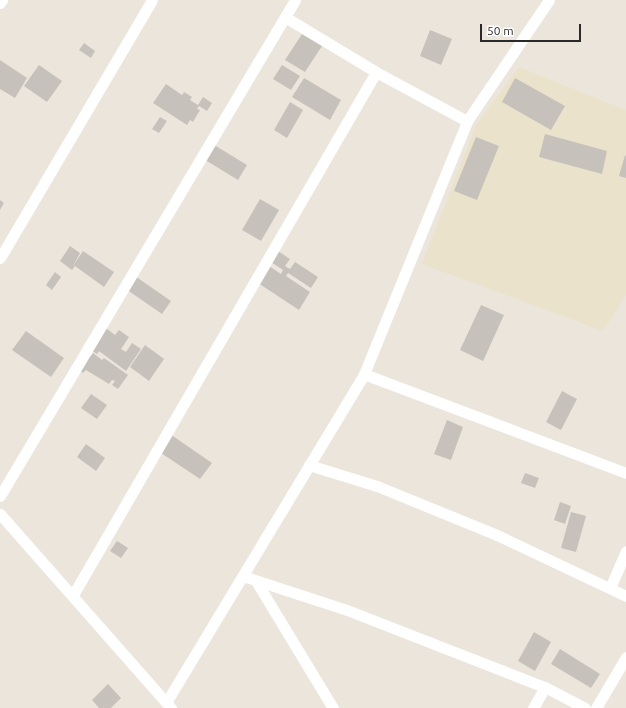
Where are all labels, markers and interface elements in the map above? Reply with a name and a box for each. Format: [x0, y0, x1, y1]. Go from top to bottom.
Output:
scale bar [482, 16, 583, 42]
text: 50 m [487, 24, 514, 37]

